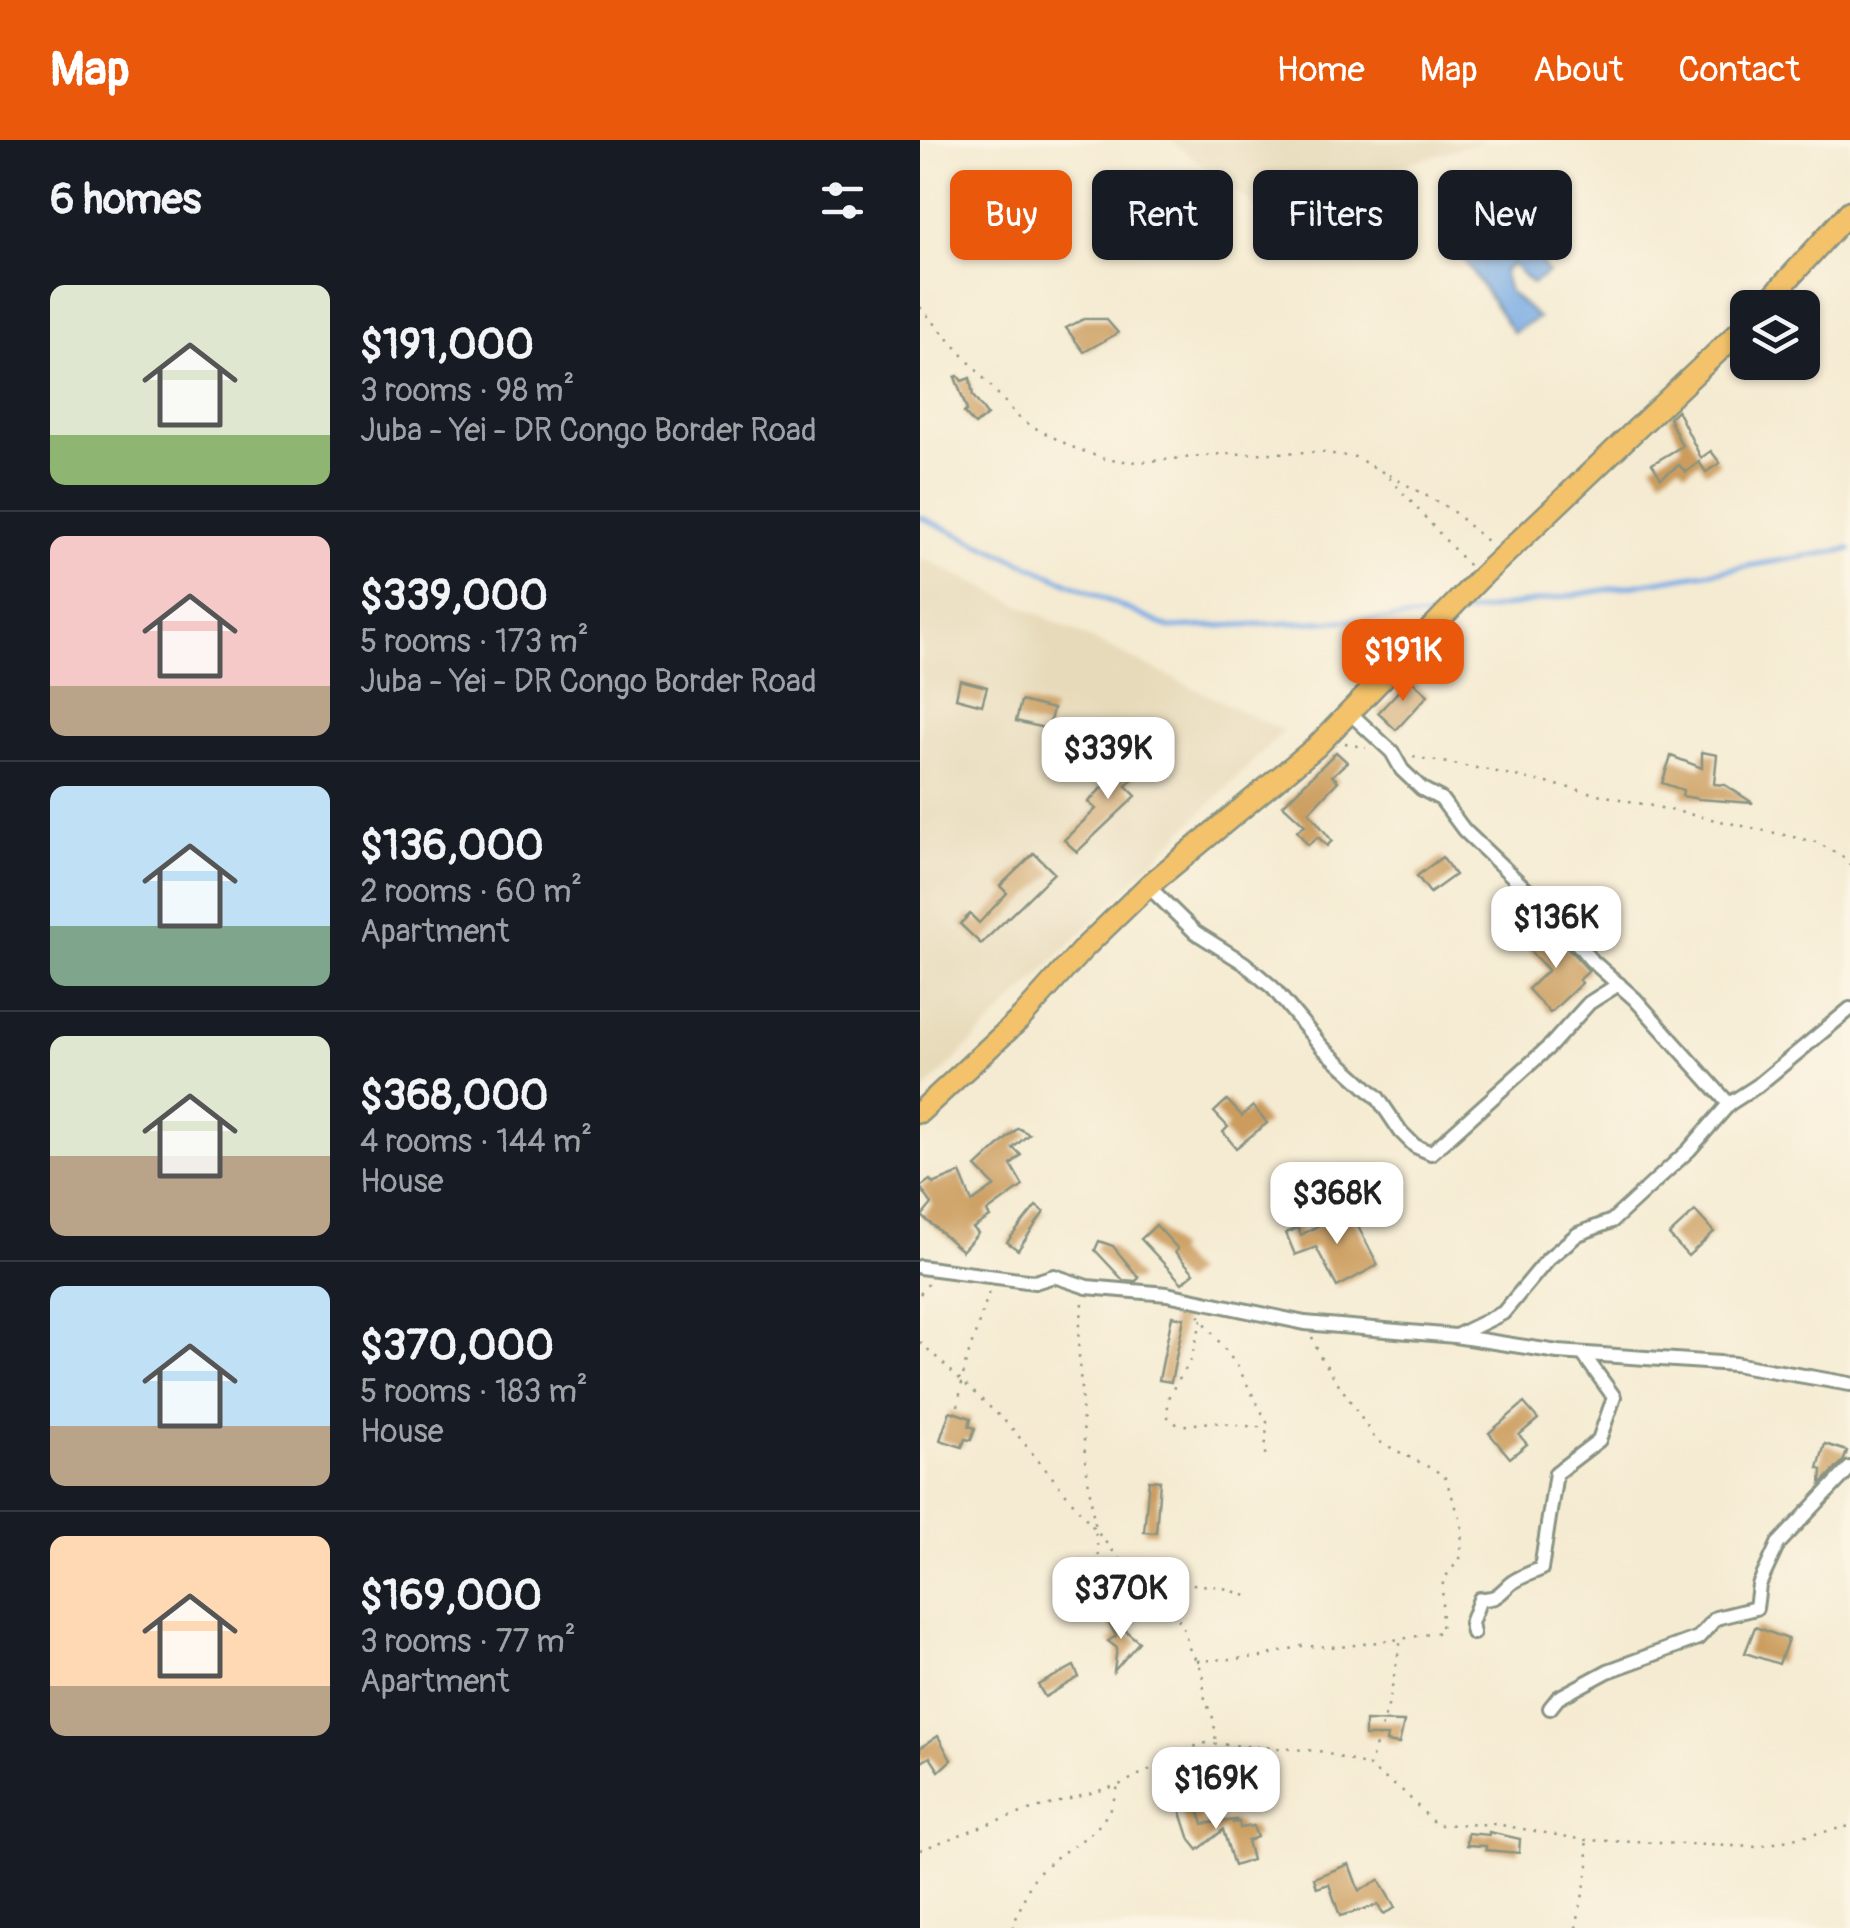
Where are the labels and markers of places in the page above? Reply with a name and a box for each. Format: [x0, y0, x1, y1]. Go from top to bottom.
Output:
pin: $191K [1333, 619, 1473, 704]
pin: $339K [1038, 717, 1178, 802]
pin: $136K [1486, 886, 1626, 971]
pin: $368K [1267, 1162, 1407, 1247]
pin: $370K [1051, 1557, 1191, 1642]
pin: $169K [1146, 1747, 1286, 1832]

